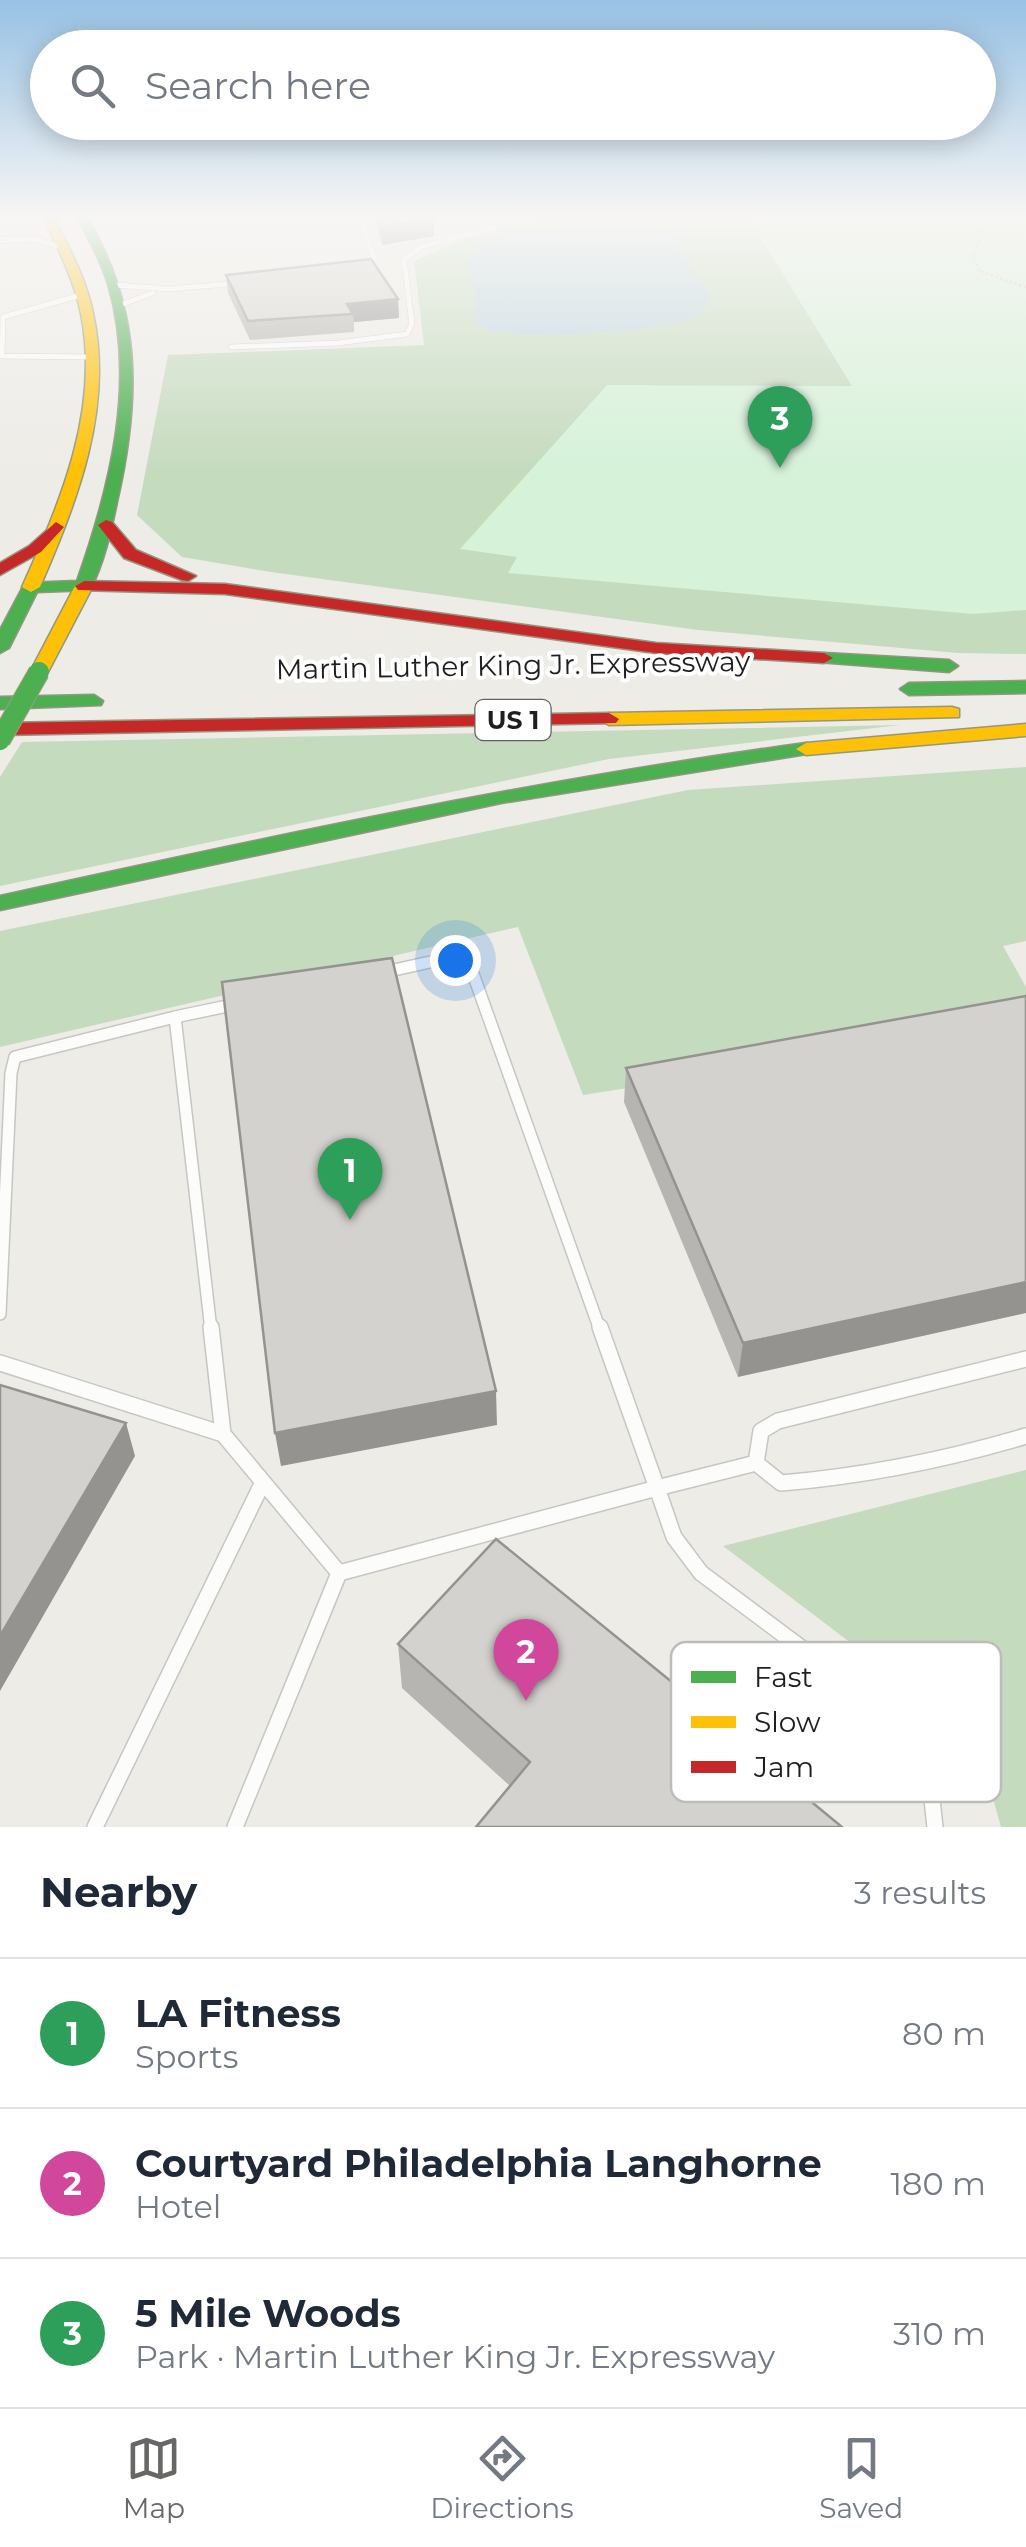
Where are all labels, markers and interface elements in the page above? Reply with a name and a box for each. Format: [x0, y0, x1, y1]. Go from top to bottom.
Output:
search box [30, 30, 996, 140]
icon: search [65, 58, 120, 113]
text: Search here [145, 62, 371, 109]
pin: 3 [748, 386, 812, 468]
street label: Martin Luther King Jr. Expressway [276, 644, 751, 686]
road number: US 1 [476, 700, 550, 740]
your location [430, 935, 481, 986]
pin: 1 [318, 1138, 382, 1220]
pin: 2 [494, 1618, 558, 1701]
legend [671, 1642, 1001, 1802]
text: Fast [754, 1660, 813, 1694]
text: Slow [754, 1705, 821, 1739]
text: Jam [753, 1750, 814, 1784]
text: Nearby [40, 1866, 197, 1918]
text: 3 results [854, 1873, 986, 1912]
text: LA Fitness [135, 1990, 341, 2037]
text: 1 [66, 2014, 79, 2053]
text: 80 m [902, 2014, 986, 2053]
text: Sports [135, 2037, 238, 2076]
text: Courtyard Philadelphia Langhorne [135, 2140, 822, 2187]
text: 2 [63, 2164, 82, 2203]
text: 180 m [891, 2164, 986, 2203]
text: Hotel [135, 2187, 221, 2226]
text: 5 Mile Woods [135, 2290, 401, 2337]
text: 3 [63, 2314, 82, 2353]
text: 310 m [893, 2314, 986, 2353]
text: Park · Martin Luther King Jr. Expressway [135, 2337, 775, 2376]
tab: Map [123, 2431, 185, 2525]
tab: Directions [430, 2431, 574, 2525]
tab: Saved [819, 2431, 903, 2525]

